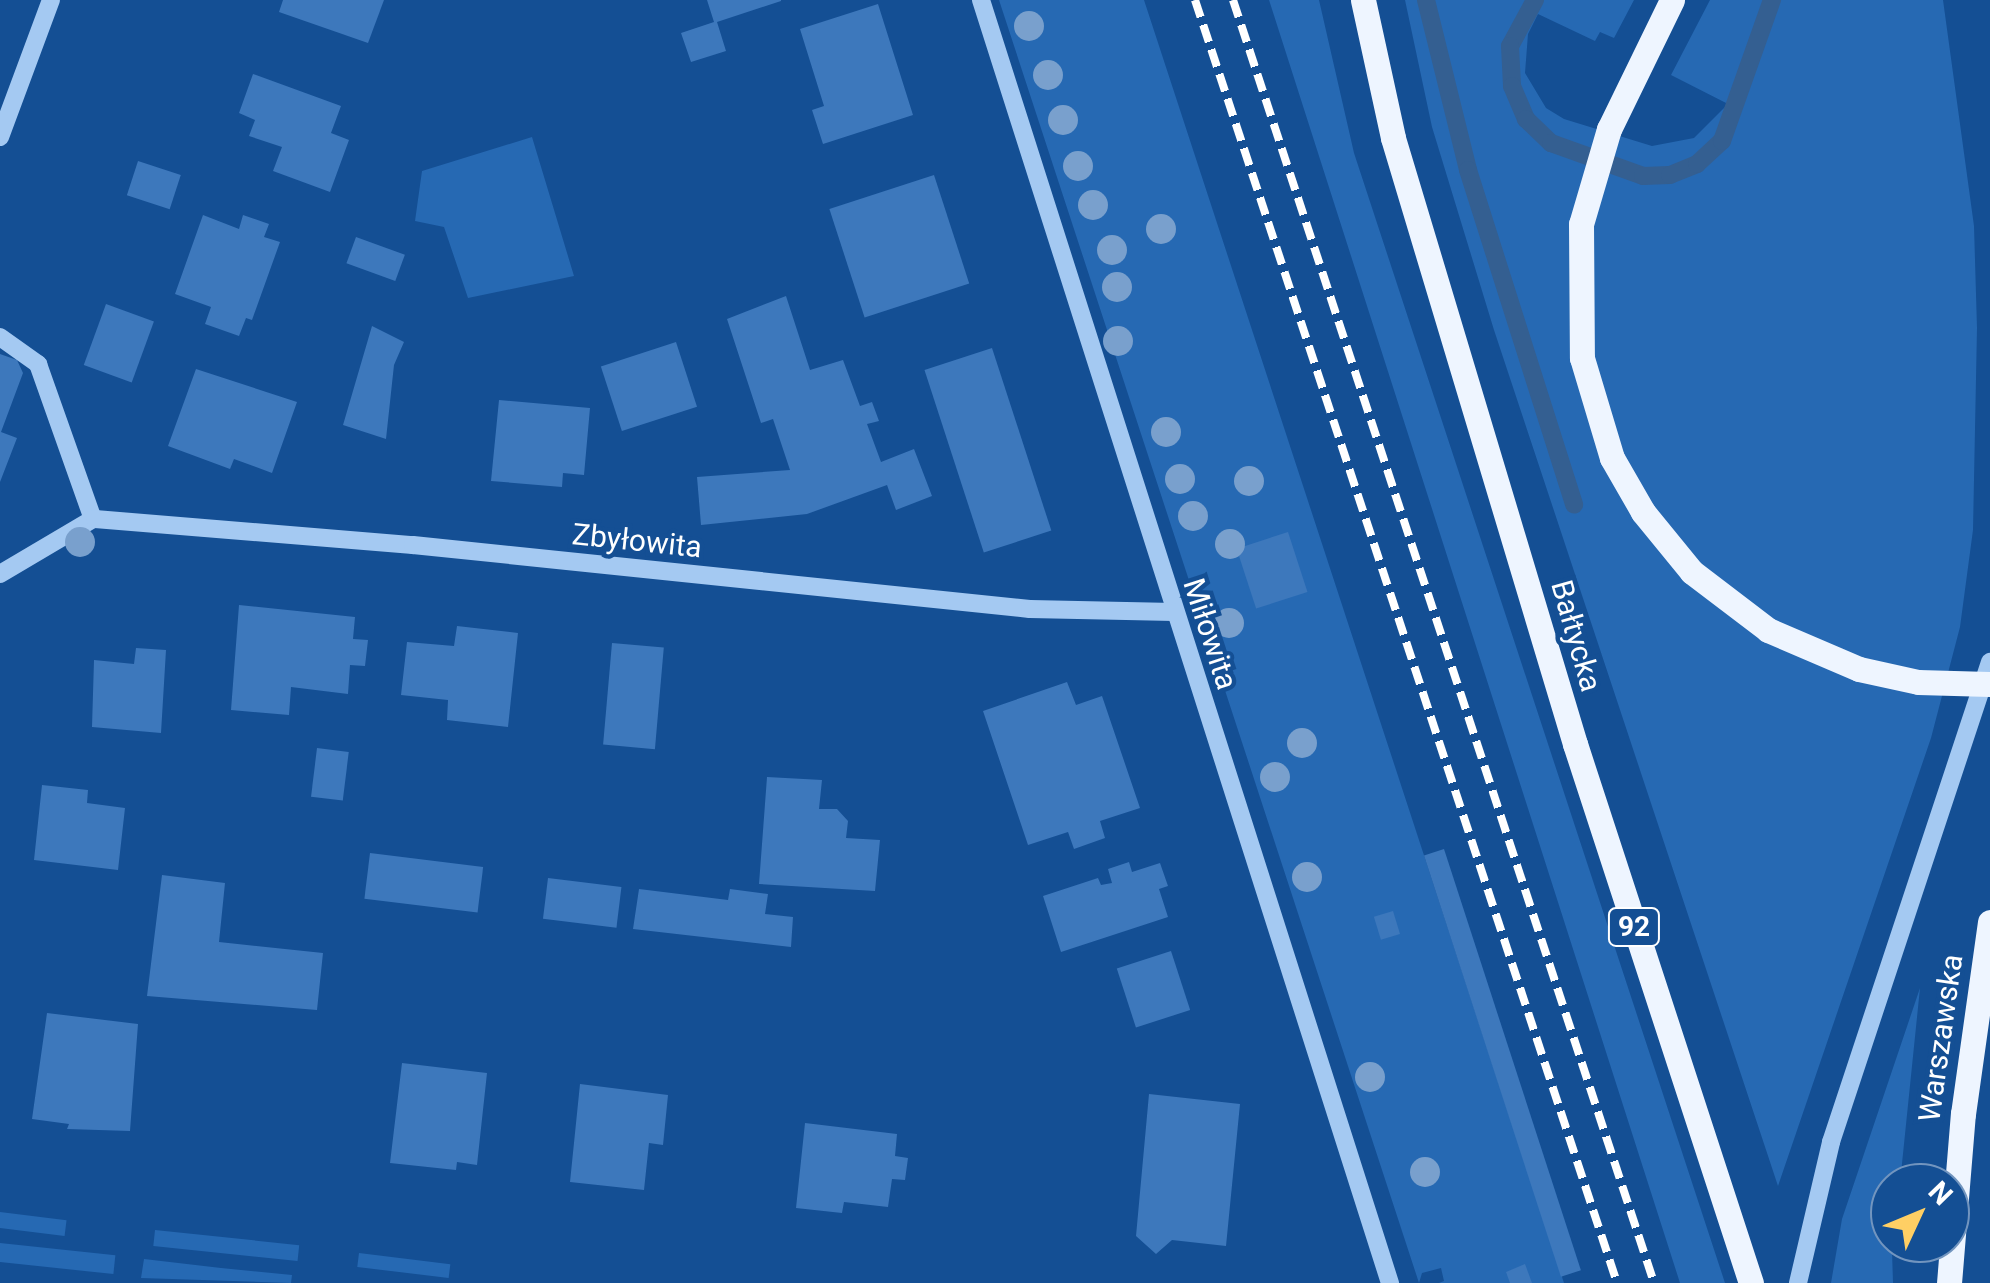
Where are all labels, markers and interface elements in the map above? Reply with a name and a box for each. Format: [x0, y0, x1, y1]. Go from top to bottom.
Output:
street label: Zbyłowita [570, 516, 704, 566]
street label: Miłowita [1175, 574, 1245, 694]
street label: Bałtycka [1543, 576, 1609, 696]
road number: 92 [1606, 904, 1662, 950]
street label: Warszawska [1911, 952, 1971, 1124]
north arrow [1870, 1163, 1970, 1263]
text: N [1922, 1175, 1959, 1212]

